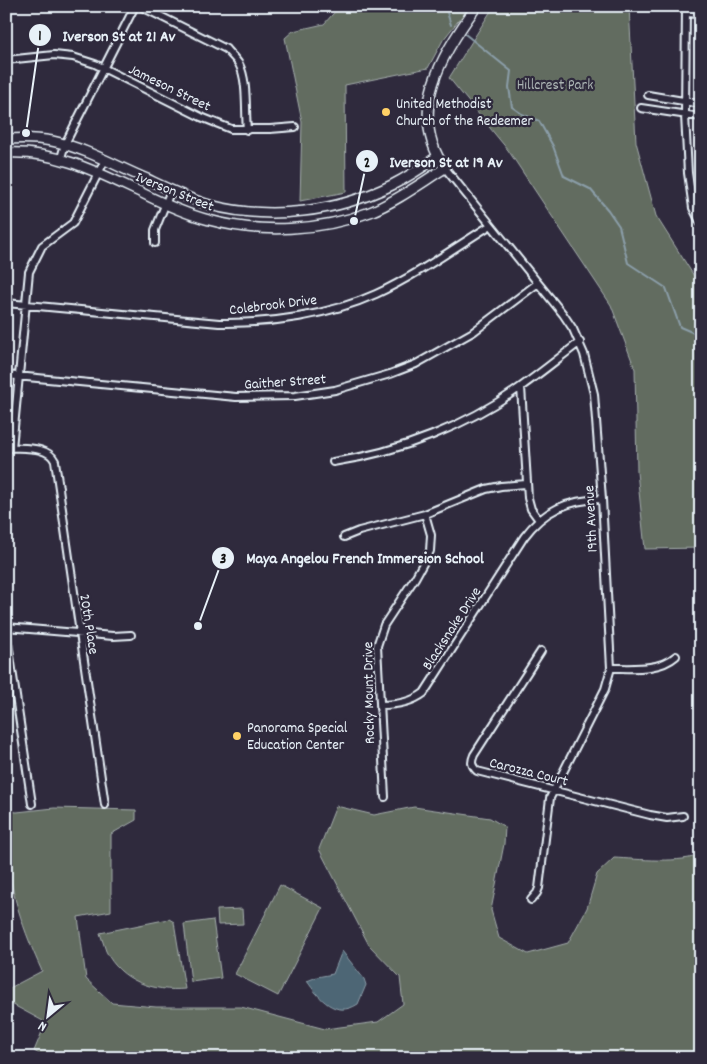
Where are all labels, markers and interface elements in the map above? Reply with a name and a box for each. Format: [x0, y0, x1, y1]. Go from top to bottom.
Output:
callout: Iverson St at 21 Av [27, 20, 185, 51]
text: 1 [38, 26, 42, 48]
text: Iverson St at 21 Av [63, 26, 176, 49]
street label: Jameson Street [124, 59, 214, 118]
park label: Hillcrest Park [517, 75, 593, 97]
place label: United Methodist Church of the Redeemer [396, 94, 534, 133]
marker: United Methodist Church of the Redeemer [380, 106, 392, 118]
callout: Iverson St at 19 Av [354, 146, 512, 177]
text: Iverson St at 19 Av [389, 152, 503, 175]
text: 2 [364, 153, 370, 175]
street label: Iverson Street [132, 167, 217, 219]
street label: Colebrook Drive [228, 290, 319, 322]
street label: Gaither Street [244, 369, 327, 397]
street label: 19th Avenue [579, 484, 605, 553]
callout: Maya Angelou French Immersion School [211, 542, 494, 573]
text: Maya Angelou French Immersion School [246, 548, 484, 571]
text: 3 [220, 549, 227, 571]
street label: Blacksnake Drive [418, 583, 488, 675]
street label: 20th Place [72, 593, 104, 656]
street label: Rocky Mount Drive [358, 641, 382, 744]
place label: Panorama Special Education Center [247, 718, 348, 757]
marker: Panorama Special Education Center [231, 730, 243, 742]
street label: Carozza Court [487, 753, 571, 793]
north arrow [22, 992, 72, 1042]
text: N [35, 1015, 51, 1036]

